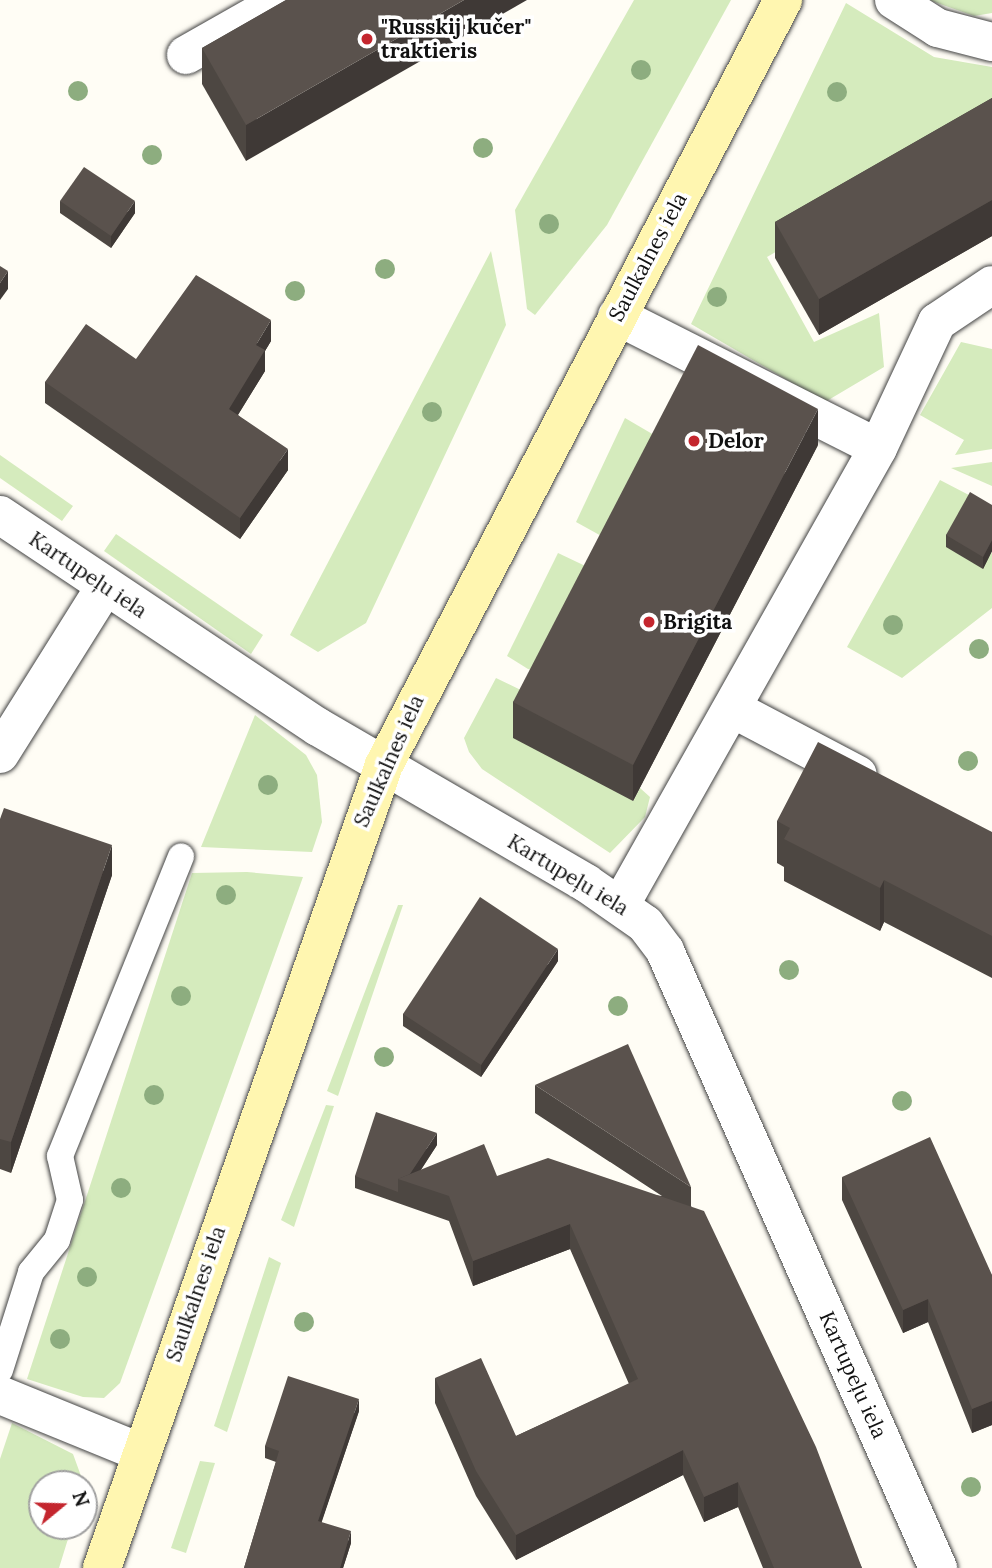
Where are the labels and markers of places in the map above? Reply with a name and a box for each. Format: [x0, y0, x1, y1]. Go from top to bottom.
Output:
place label: "Russkij kučer" traktieris [381, 14, 531, 64]
marker: "Russkij kučer" traktieris [359, 31, 375, 47]
place label: Delor [708, 428, 764, 454]
marker: Delor [686, 433, 702, 449]
place label: Brigita [663, 609, 732, 635]
marker: Brigita [641, 614, 657, 630]

